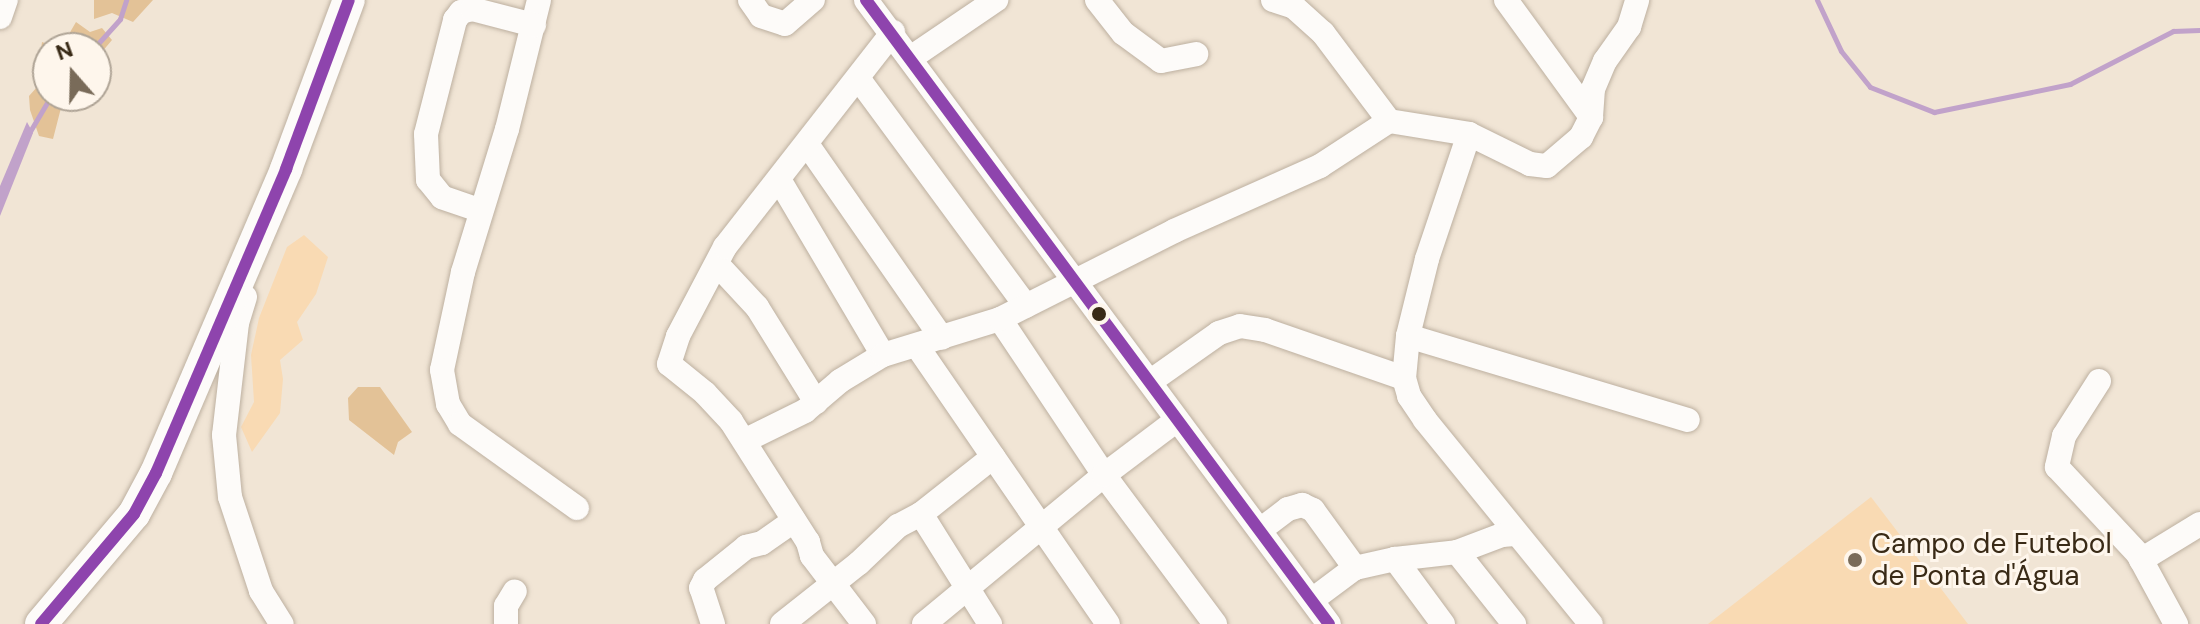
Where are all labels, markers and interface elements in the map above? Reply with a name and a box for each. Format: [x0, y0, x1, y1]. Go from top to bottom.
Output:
north arrow [32, 32, 112, 112]
text: N [52, 34, 77, 67]
unlabelled marker [1091, 306, 1107, 322]
place label: Campo de Futebol de Ponta d'Água [1871, 527, 2112, 593]
marker: Campo de Futebol de Ponta d'Água [1846, 551, 1864, 569]

